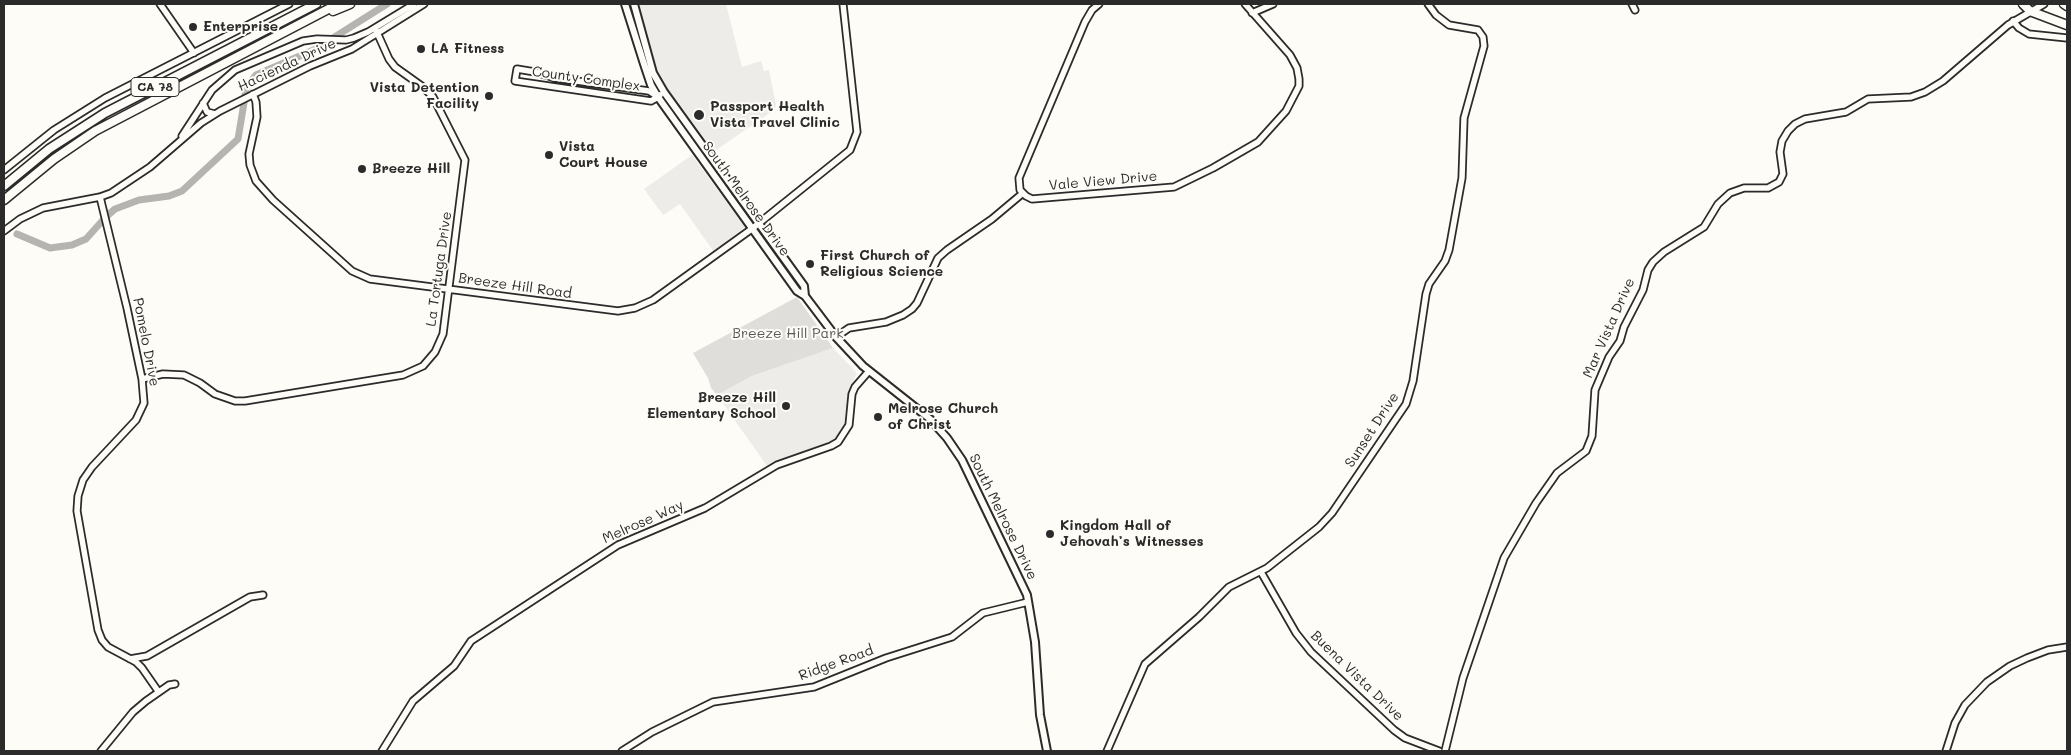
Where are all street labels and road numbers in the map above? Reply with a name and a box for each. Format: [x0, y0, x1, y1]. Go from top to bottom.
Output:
street label: Hacienda Drive [235, 35, 339, 95]
street label: County Complex [531, 63, 641, 95]
road number: CA 78 [131, 77, 179, 96]
street label: South Melrose Drive [699, 138, 793, 260]
street label: Vale View Drive [1048, 168, 1158, 194]
street label: La Tortuga Drive [423, 210, 455, 328]
street label: Breeze Hill Road [457, 270, 573, 302]
street label: Mar Vista Drive [1579, 275, 1639, 381]
street label: Pomelo Drive [129, 296, 163, 388]
street label: Sunset Drive [1341, 389, 1403, 471]
street label: South Melrose Drive [965, 451, 1041, 583]
street label: Melrose Way [600, 497, 686, 547]
street label: Buena Vista Drive [1307, 627, 1407, 725]
street label: Ridge Road [796, 642, 876, 684]

